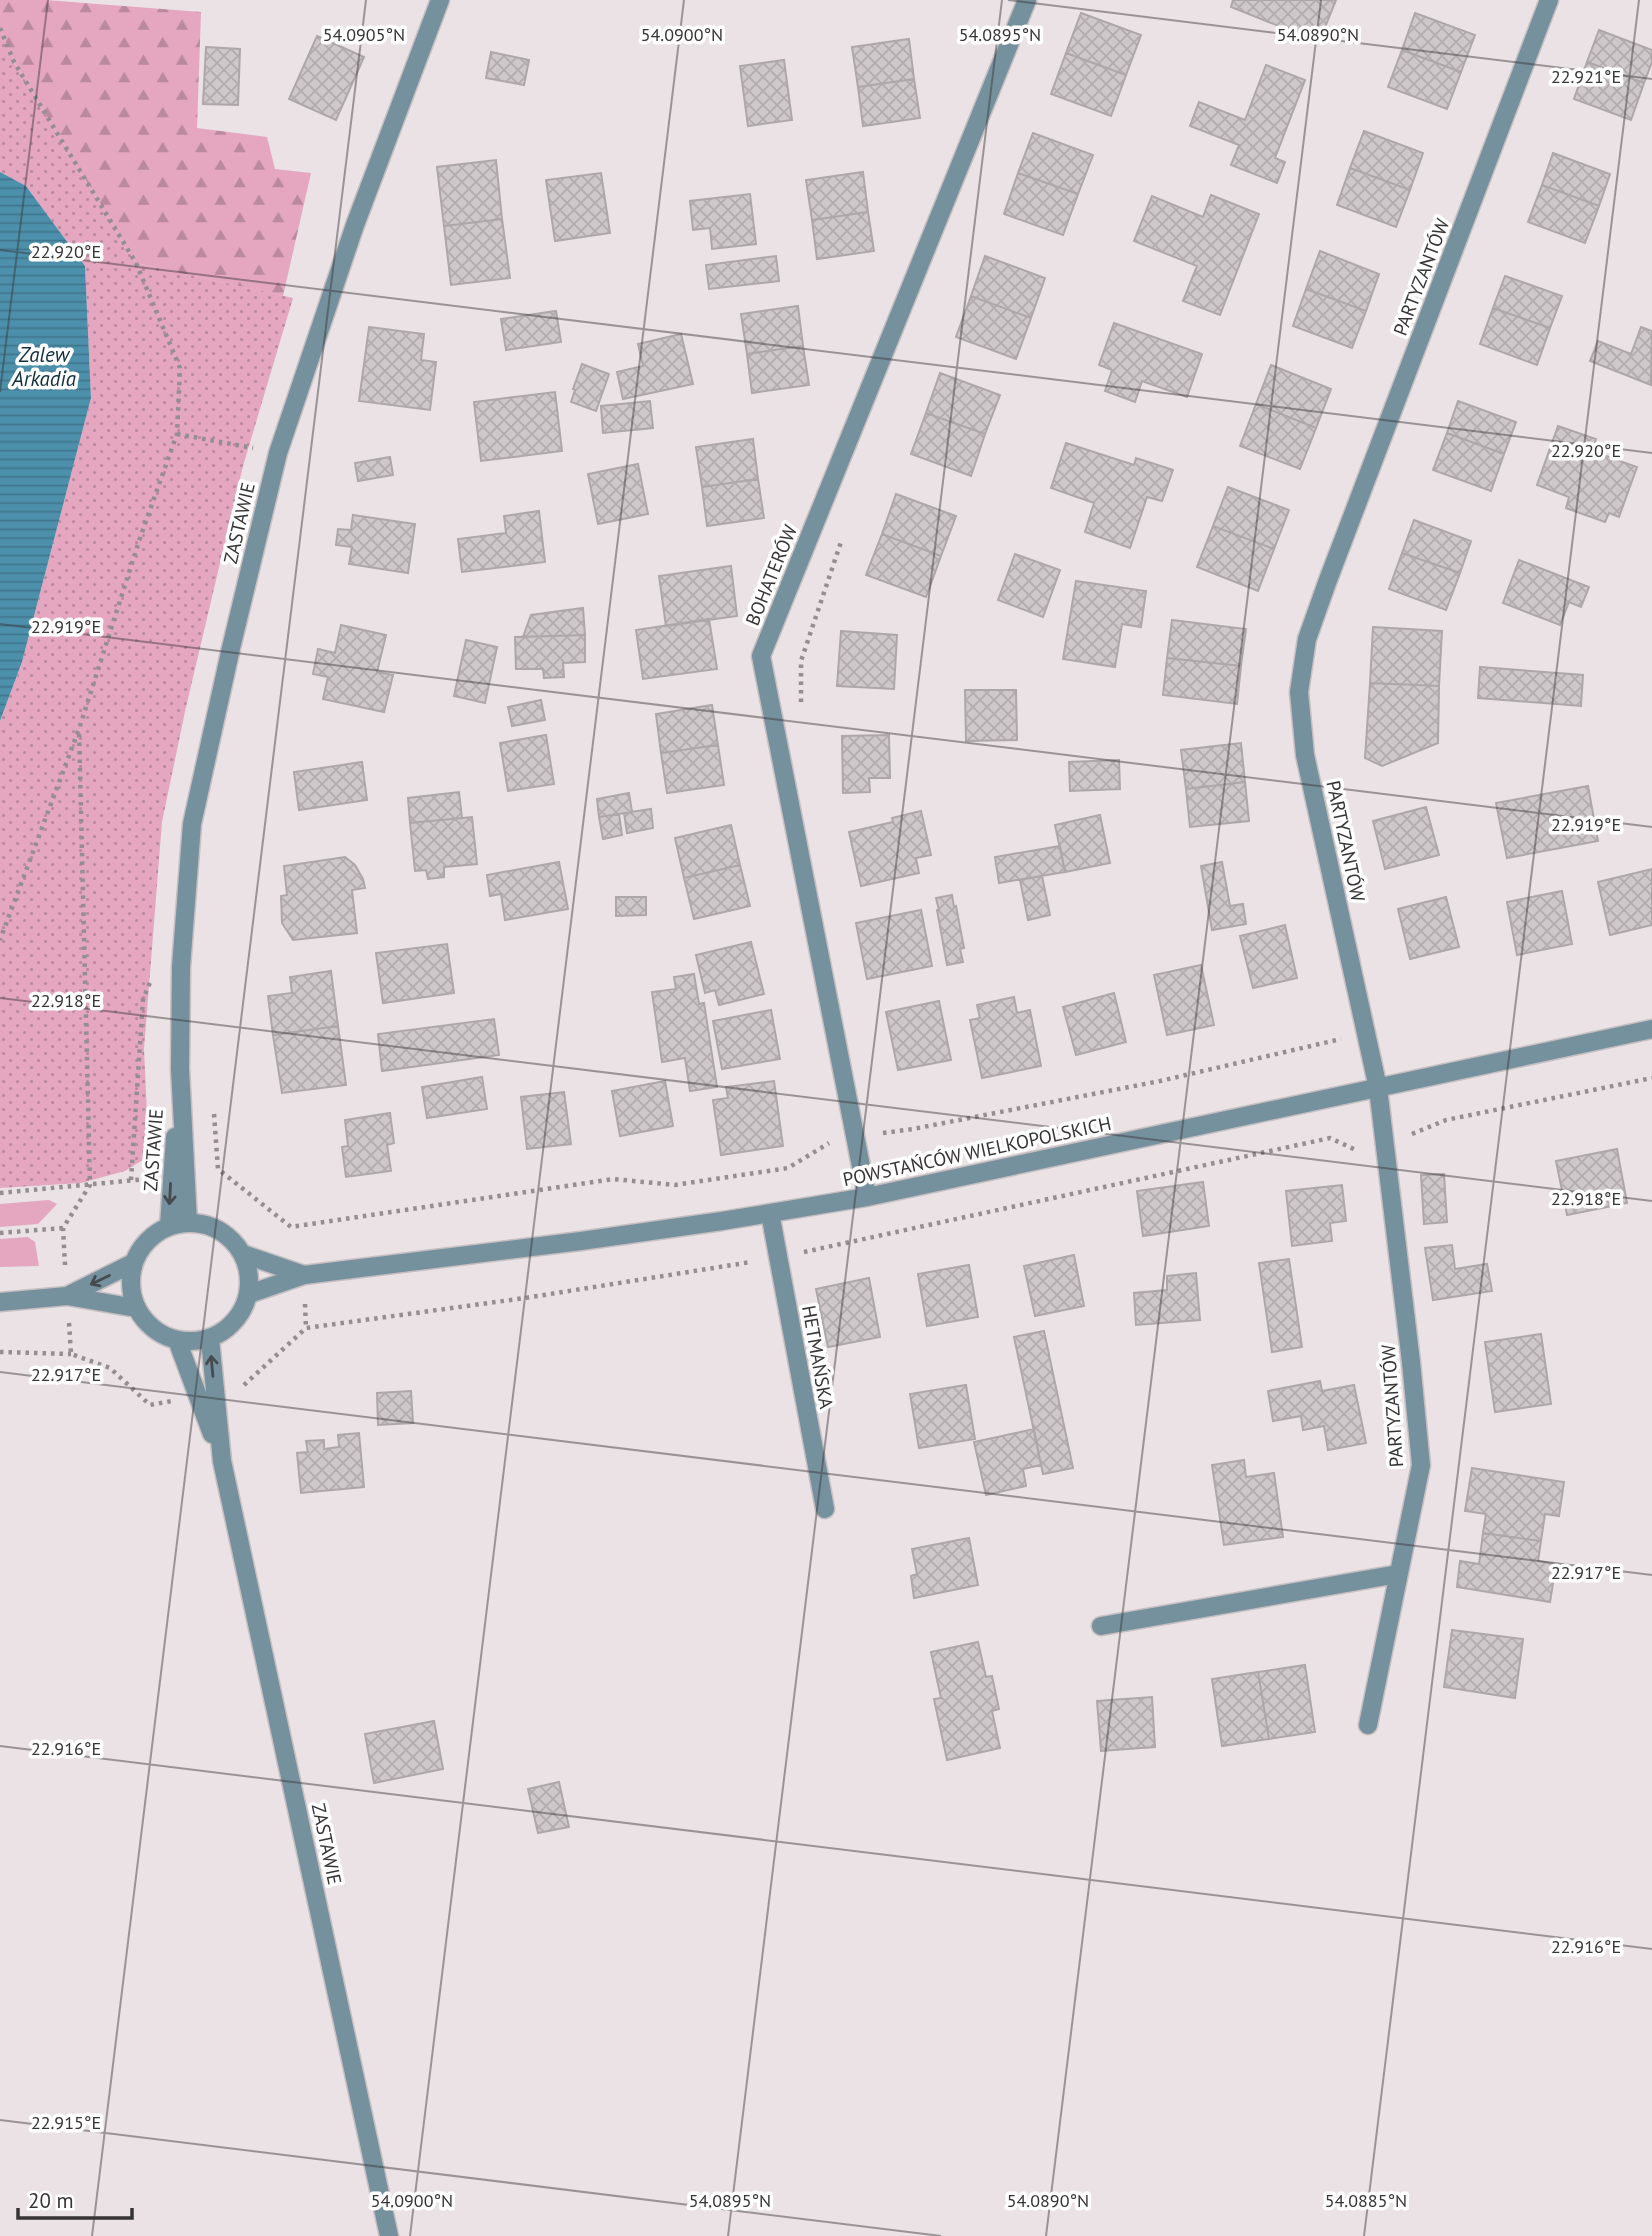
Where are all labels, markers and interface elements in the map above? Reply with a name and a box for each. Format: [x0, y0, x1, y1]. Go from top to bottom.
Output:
text: 54.0905°N [323, 23, 405, 46]
text: 54.0900°N [641, 23, 723, 46]
text: 54.0895°N [959, 23, 1041, 46]
text: 54.0890°N [1277, 23, 1359, 46]
text: 22.921°E [1551, 65, 1621, 88]
street label: PARTYZANTÓW [1388, 215, 1454, 339]
text: 22.920°E [31, 240, 101, 263]
water label: Zalew Arkadia [11, 341, 77, 392]
text: 22.920°E [1551, 439, 1621, 462]
street label: ZASTAWIE [218, 480, 260, 566]
street label: BOHATERÓW [740, 521, 802, 629]
text: 22.919°E [31, 615, 101, 638]
street label: PARTYZANTÓW [1321, 778, 1371, 904]
text: 22.919°E [1551, 813, 1621, 836]
text: 22.918°E [31, 989, 101, 1012]
street label: ZASTAWIE [138, 1108, 168, 1192]
street label: POWSTAŃCÓW WIELKOPOLSKICH [841, 1111, 1113, 1191]
one-way arrow [164, 1183, 177, 1206]
text: 22.918°E [1551, 1187, 1621, 1210]
one-way arrow [90, 1273, 111, 1287]
street label: HETMAŃSKA [797, 1303, 839, 1411]
street label: PARTYZANTÓW [1376, 1344, 1408, 1468]
one-way arrow [205, 1356, 218, 1378]
text: 22.917°E [31, 1363, 101, 1386]
text: 22.917°E [1551, 1561, 1621, 1584]
text: 22.916°E [31, 1737, 101, 1760]
street label: ZASTAWIE [307, 1801, 347, 1887]
text: 22.916°E [1551, 1935, 1621, 1958]
text: 22.915°E [31, 2111, 101, 2134]
scale bar [18, 2176, 131, 2220]
text: 20 m [28, 2187, 74, 2214]
text: 54.0900°N [371, 2189, 453, 2212]
text: 54.0895°N [689, 2189, 771, 2212]
text: 54.0890°N [1007, 2189, 1089, 2212]
text: 54.0885°N [1325, 2189, 1407, 2212]

